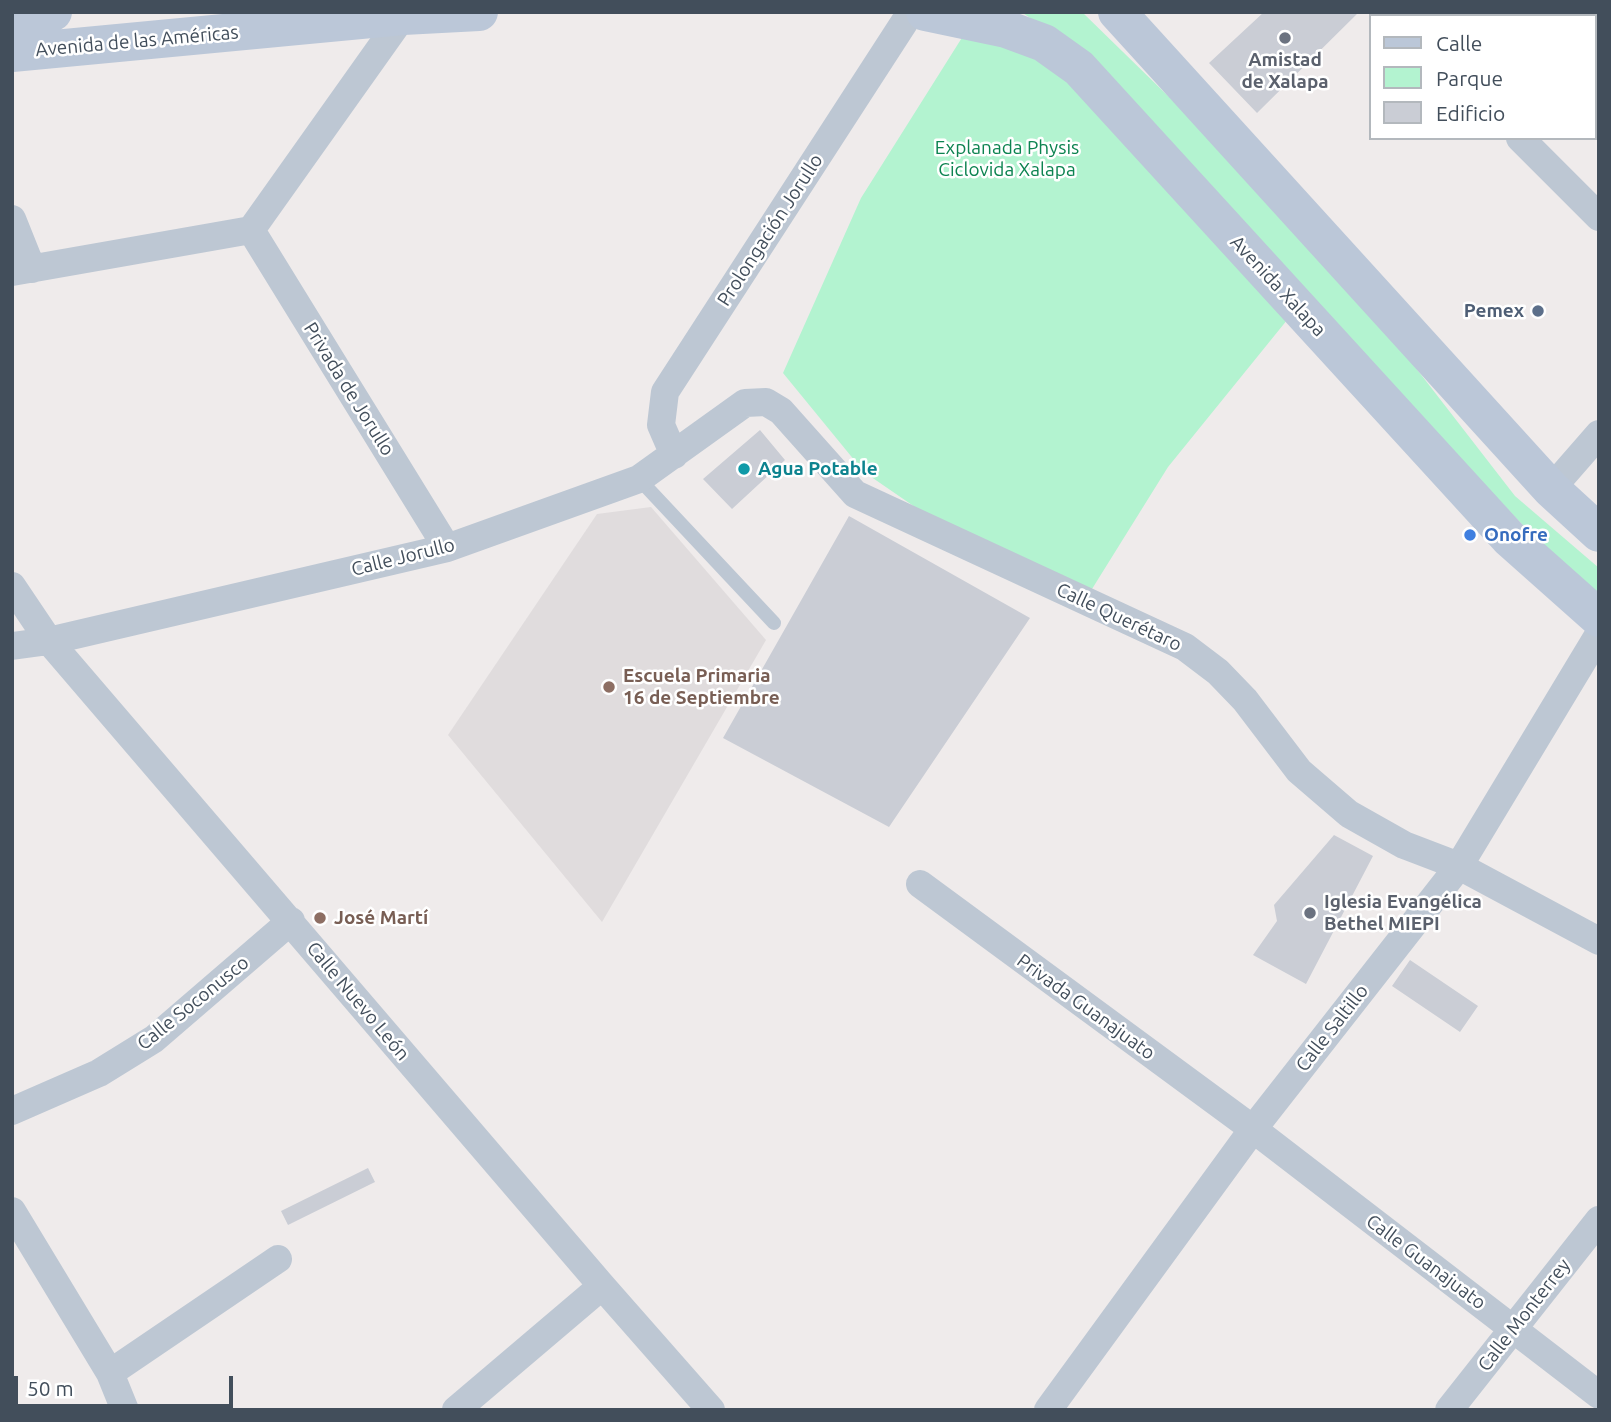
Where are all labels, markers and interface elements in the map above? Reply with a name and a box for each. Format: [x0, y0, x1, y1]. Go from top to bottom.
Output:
legend [1370, 14, 1597, 140]
street label: Avenida de las Américas [35, 21, 239, 61]
marker: Amistad de Xalapa [1277, 30, 1293, 46]
text: Calle [1436, 31, 1482, 55]
place label: Amistad de Xalapa [1241, 49, 1329, 93]
text: Parque [1436, 66, 1503, 90]
text: Edificio [1436, 101, 1505, 125]
park label: Explanada Physis Ciclovida Xalapa [935, 137, 1079, 181]
street label: Prolongación Jorullo [712, 150, 828, 310]
street label: Avenida Xalapa [1225, 231, 1331, 341]
place label: Pemex [1464, 300, 1524, 322]
marker: Pemex [1530, 303, 1546, 319]
street label: Privada de Jorullo [299, 318, 399, 460]
place label: Agua Potable [758, 458, 878, 480]
marker: Agua Potable [736, 461, 752, 477]
place label: Onofre [1484, 524, 1548, 546]
marker: Onofre [1462, 527, 1478, 543]
street label: Calle Jorullo [349, 533, 457, 581]
street label: Calle Querétaro [1053, 578, 1185, 656]
place label: Escuela Primaria 16 de Septiembre [623, 665, 780, 709]
marker: Escuela Primaria 16 de Septiembre [601, 679, 617, 695]
place label: Iglesia Evangélica Bethel MIEPI [1324, 891, 1482, 935]
marker: Iglesia Evangélica Bethel MIEPI [1302, 905, 1318, 921]
place label: José Martí [334, 907, 428, 929]
marker: José Martí [312, 910, 328, 926]
street label: Calle Nuevo León [302, 937, 414, 1065]
street label: Privada Guanajuato [1013, 949, 1159, 1065]
street label: Calle Soconusco [133, 951, 253, 1055]
street label: Calle Saltillo [1291, 980, 1373, 1076]
street label: Calle Guanajuato [1362, 1210, 1490, 1314]
street label: Calle Monterrey [1473, 1254, 1575, 1376]
scale bar [18, 1362, 236, 1406]
text: 50 m [27, 1376, 74, 1400]

